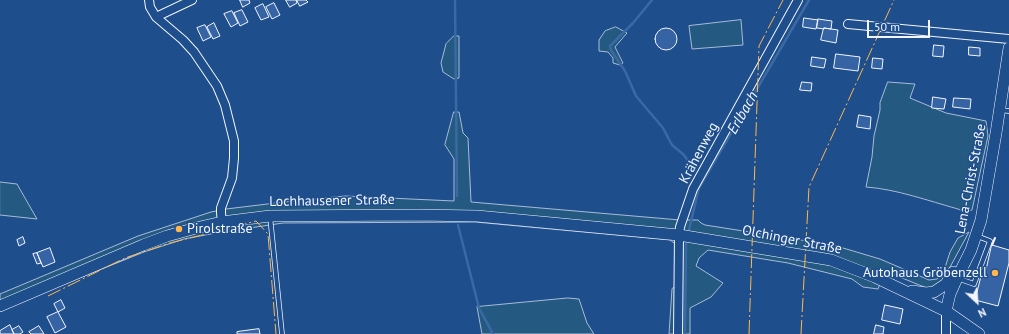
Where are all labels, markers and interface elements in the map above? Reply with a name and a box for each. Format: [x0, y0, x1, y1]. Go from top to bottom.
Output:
scale bar [869, 12, 932, 38]
text: 50 m [874, 19, 900, 34]
water label: Erlbach [724, 89, 762, 137]
street label: Krähenweg [676, 120, 722, 186]
street label: Lena-Christ-Straße [952, 123, 990, 235]
street label: Lochhausener Straße [269, 192, 395, 210]
place label: Pirolstraße [187, 221, 253, 237]
street label: Olchinger Straße [741, 222, 843, 258]
marker: Pirolstraße [174, 224, 184, 234]
place label: Autohaus Gröbenzell [863, 265, 987, 281]
marker: Autohaus Gröbenzell [990, 268, 1000, 278]
north arrow [957, 282, 997, 322]
text: N [976, 305, 989, 321]

